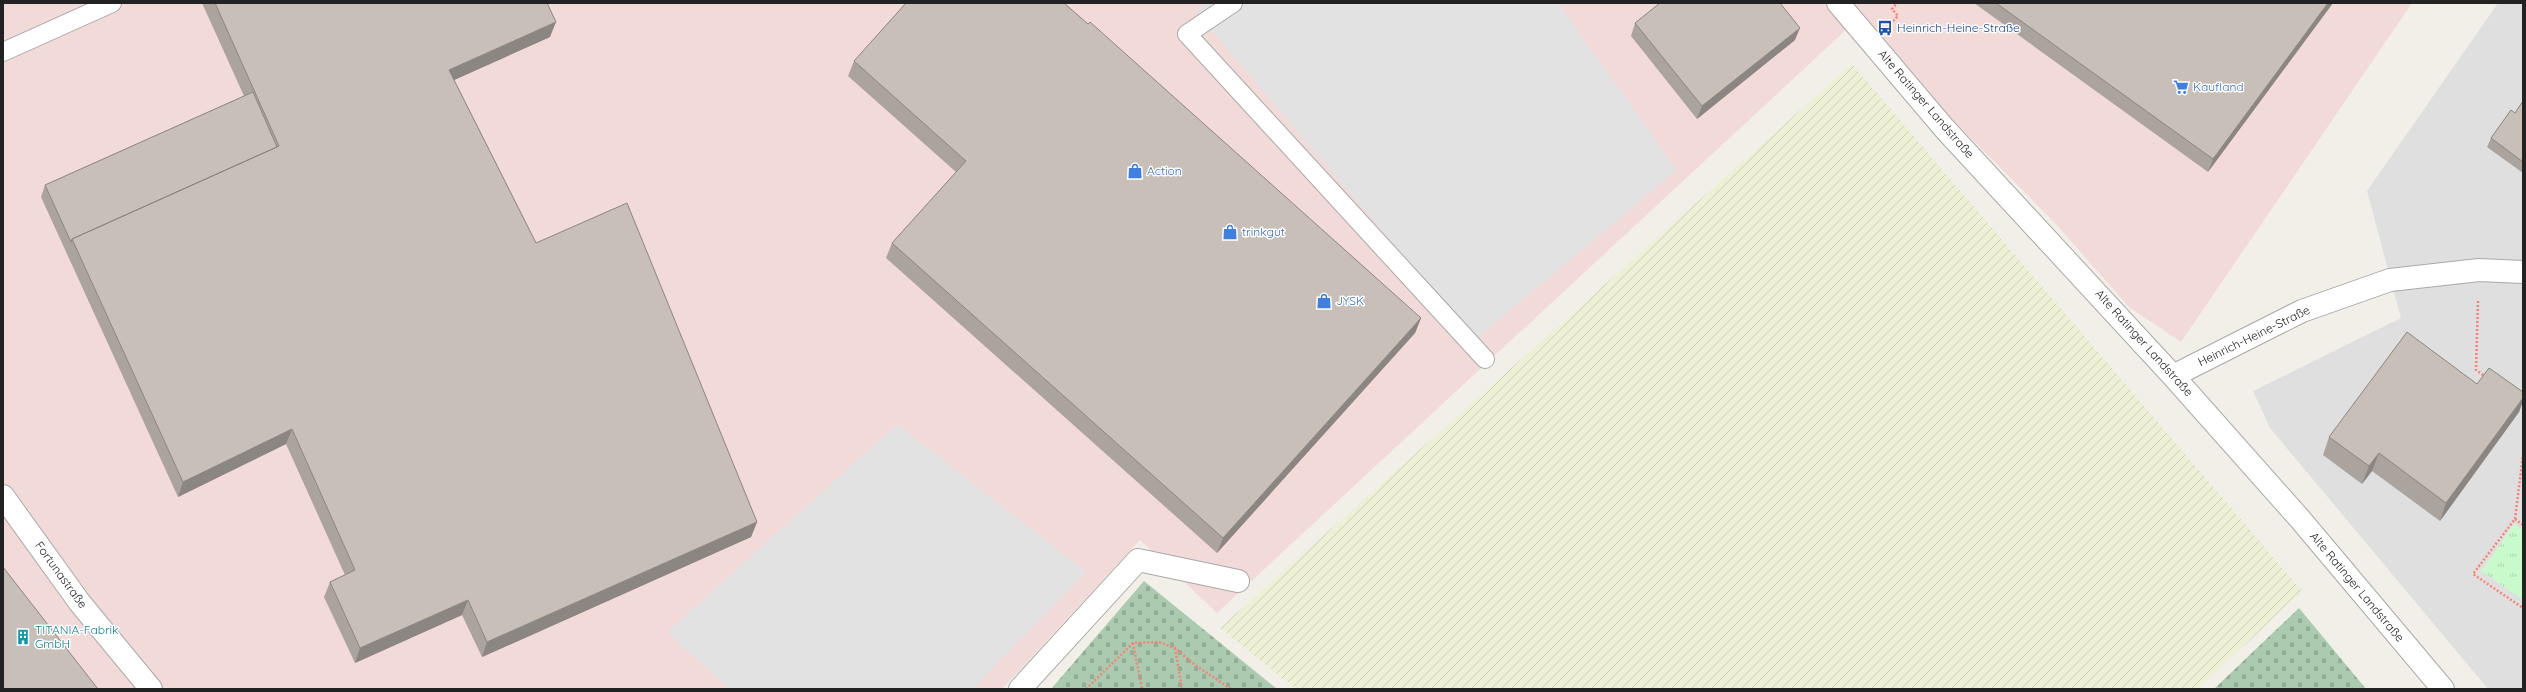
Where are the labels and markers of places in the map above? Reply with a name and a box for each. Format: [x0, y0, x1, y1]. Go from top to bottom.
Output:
bus stop icon: Heinrich-Heine-Straße [1876, 19, 1894, 37]
place label: Heinrich-Heine-Straße [1897, 20, 2020, 35]
supermarket icon: Kaufland [2172, 78, 2190, 96]
place label: Kaufland [2193, 79, 2244, 94]
shop icon: Action [1126, 162, 1144, 180]
place label: Action [1147, 163, 1182, 178]
shop icon: trinkgut [1221, 223, 1239, 241]
place label: trinkgut [1242, 224, 1285, 239]
shop icon: JYSK [1315, 292, 1333, 310]
place label: JYSK [1336, 293, 1364, 308]
place label: TITANIA-Fabrik GmbH [35, 622, 119, 651]
building icon: TITANIA-Fabrik GmbH [14, 628, 32, 646]

